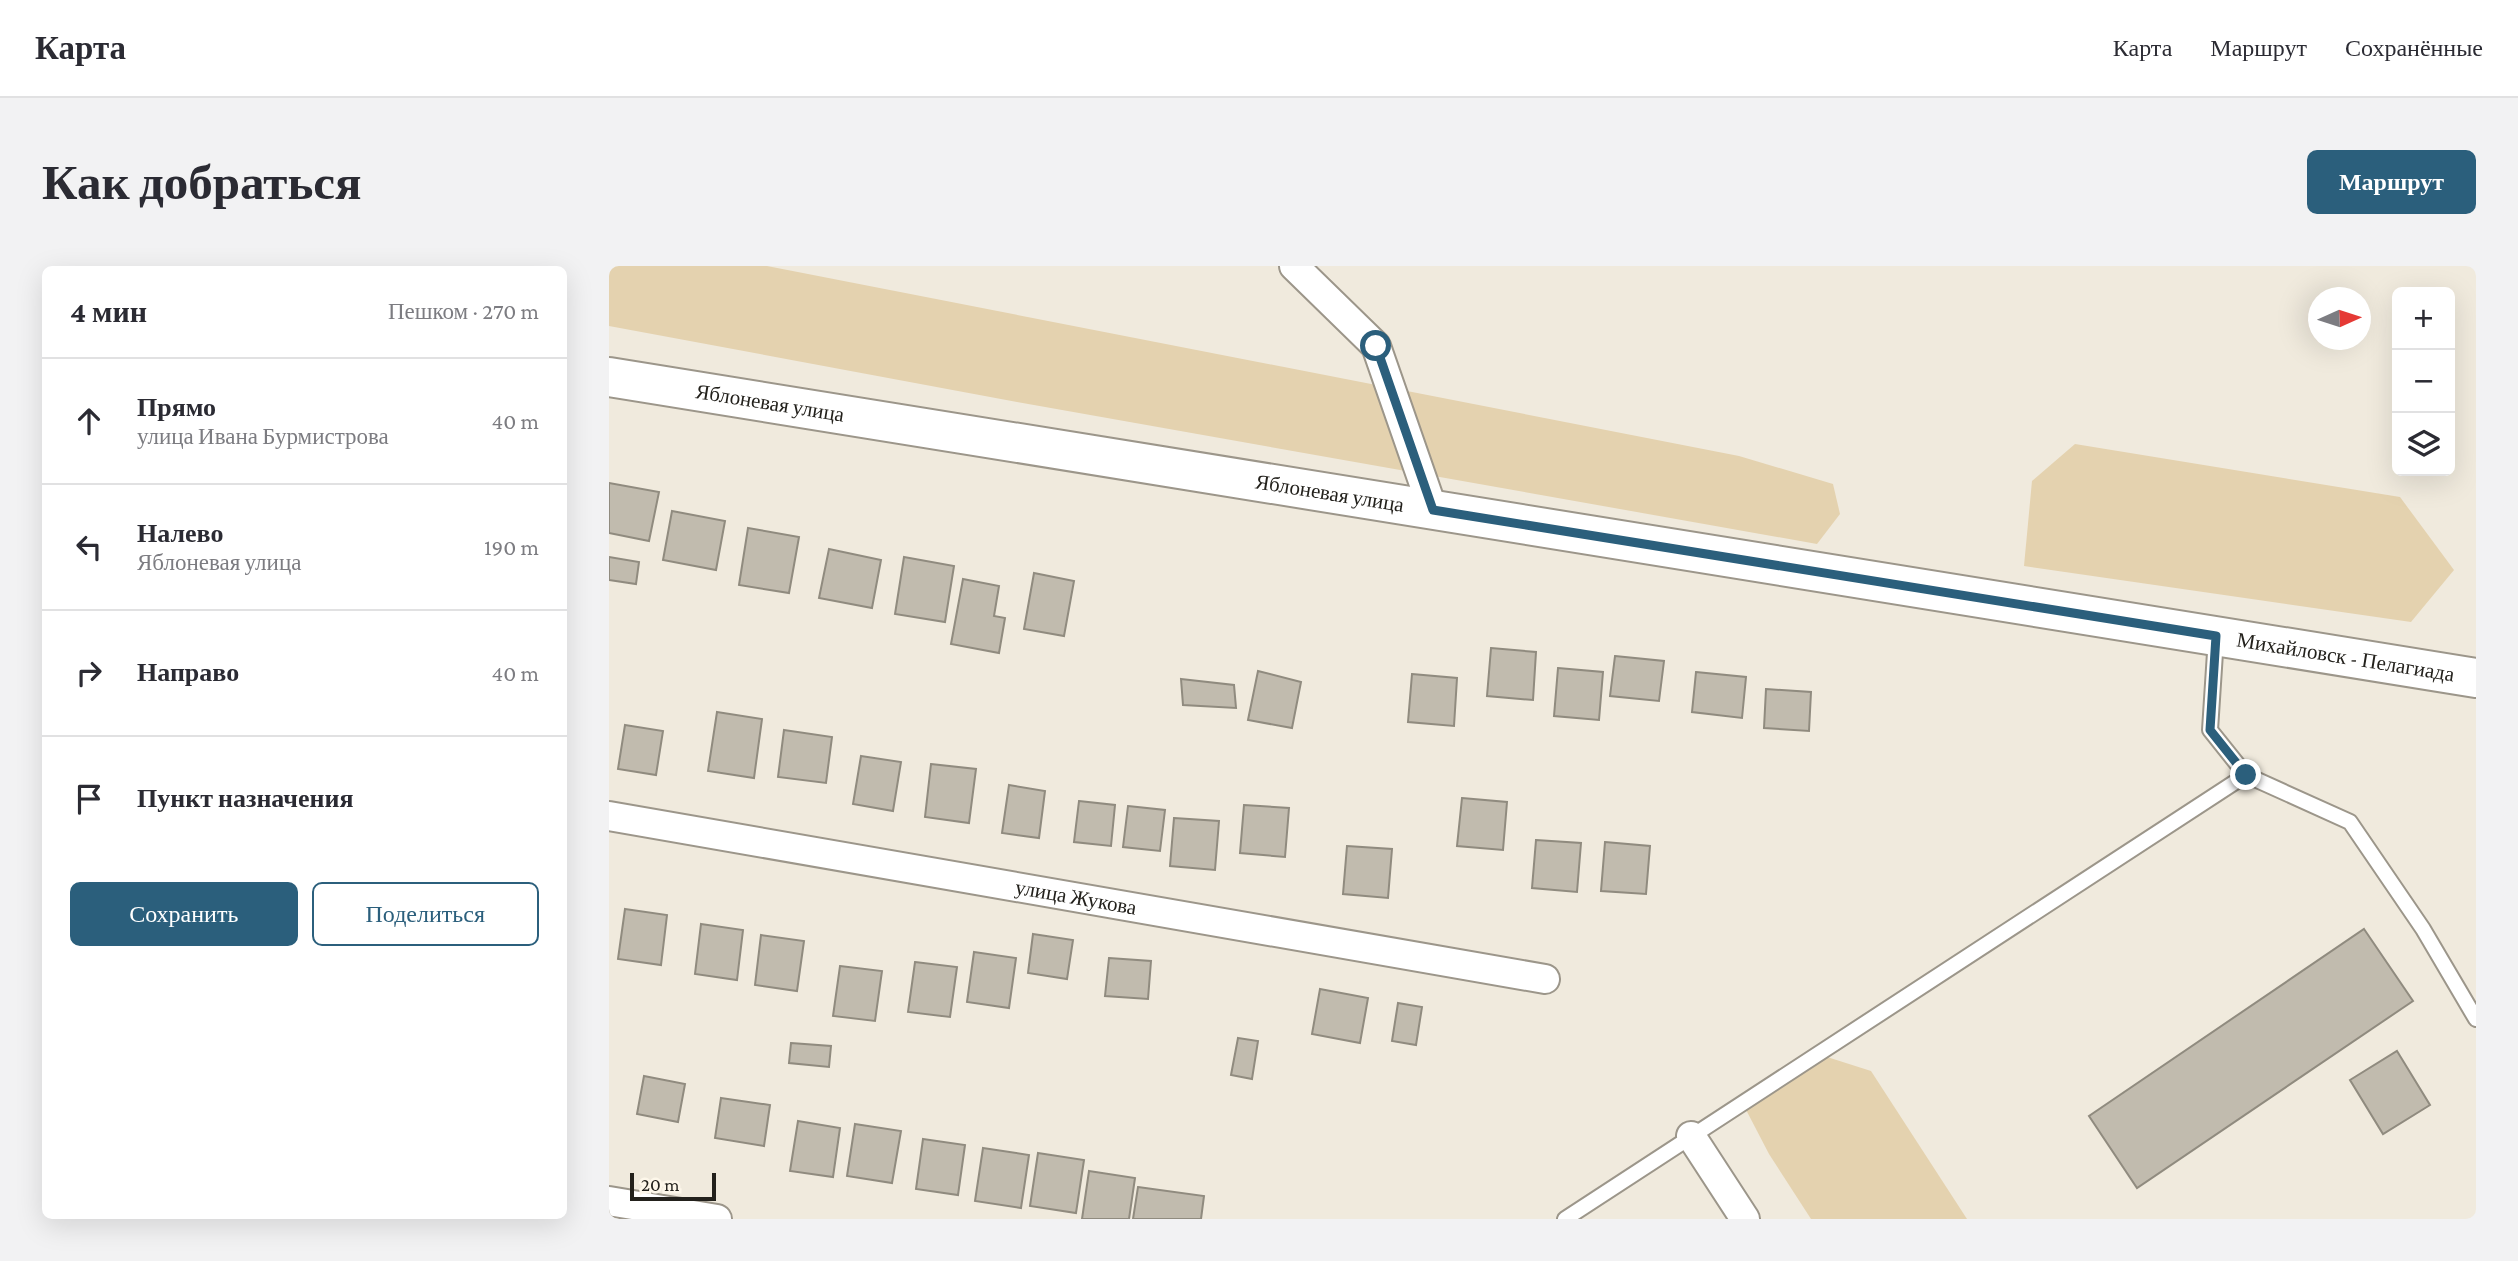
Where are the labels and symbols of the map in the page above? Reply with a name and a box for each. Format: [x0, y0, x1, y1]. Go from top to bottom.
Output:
north arrow [2308, 287, 2371, 350]
route start [1360, 330, 1391, 361]
street label: Яблоневая улица [694, 379, 847, 427]
street label: Яблоневая улица [1254, 469, 1406, 517]
street label: Михайловск - Пелагиада [2235, 628, 2457, 686]
route end [2230, 759, 2261, 790]
street label: улица Жукова [1013, 875, 1139, 920]
scale bar [630, 1170, 716, 1202]

